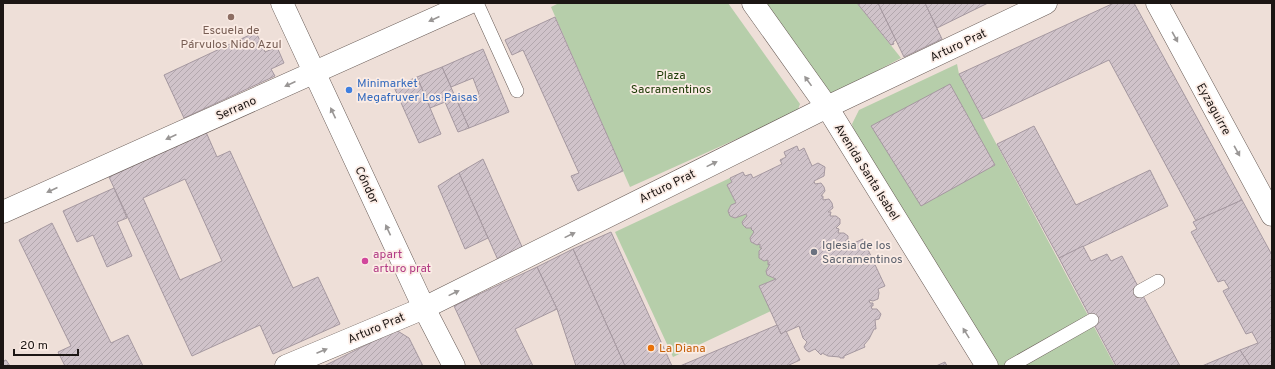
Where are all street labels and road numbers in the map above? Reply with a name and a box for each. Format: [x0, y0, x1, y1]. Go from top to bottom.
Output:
street label: Arturo Prat [928, 26, 989, 66]
street label: Eyzaguirre [1192, 81, 1234, 138]
street label: Serrano [214, 93, 259, 125]
street label: Avenida Santa Isabel [830, 121, 902, 224]
street label: Cóndor [350, 164, 382, 207]
street label: Arturo Prat [637, 166, 698, 207]
street label: Arturo Prat [345, 310, 407, 348]

